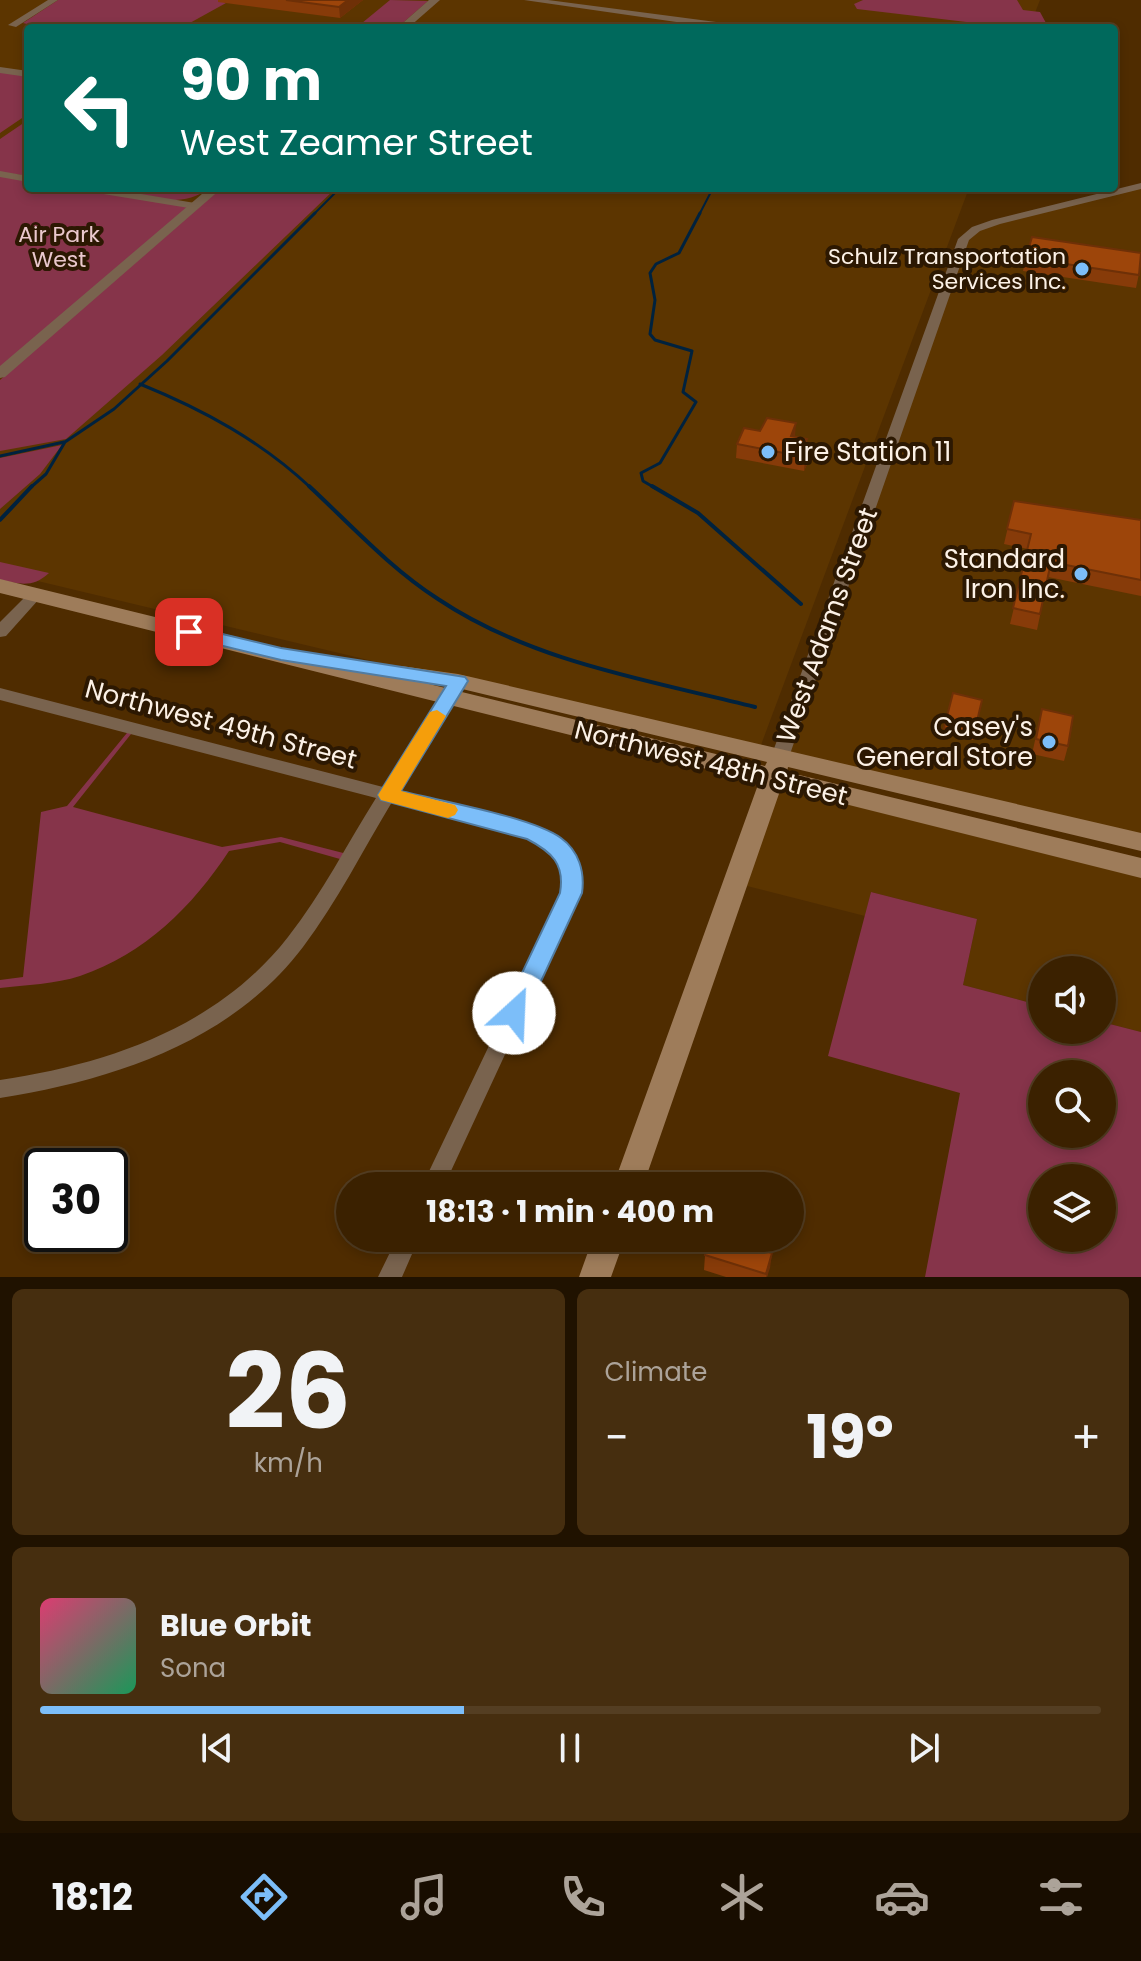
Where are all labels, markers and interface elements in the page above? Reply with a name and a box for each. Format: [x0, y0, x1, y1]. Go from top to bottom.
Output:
text: 90 m [180, 41, 322, 120]
icon: left [48, 56, 152, 160]
text: West Zeamer Street [180, 117, 533, 168]
park label: Air Park West [18, 219, 100, 275]
place label: Schulz Transportation Services Inc. [828, 241, 1066, 297]
marker: Schulz Transportation Services Inc. [1073, 260, 1091, 278]
place label: Fire Station 11 [784, 434, 951, 470]
marker: Fire Station 11 [759, 443, 777, 461]
street label: West Adams Street [768, 503, 886, 747]
place label: Standard Iron Inc. [944, 541, 1065, 607]
marker: Standard Iron Inc. [1072, 565, 1090, 583]
pin [155, 598, 223, 666]
icon: arrive [167, 610, 211, 654]
street label: Northwest 49th Street [81, 670, 361, 778]
place label: Casey's General Store [856, 709, 1033, 775]
street label: Northwest 48th Street [571, 712, 851, 814]
marker: Casey's General Store [1040, 733, 1058, 751]
map controls [1028, 956, 1116, 1252]
button: sound [1028, 956, 1116, 1044]
position arrow [472, 971, 556, 1055]
button: search [1028, 1060, 1116, 1148]
speed limit sign: 30 [24, 1148, 128, 1252]
button: layers [1028, 1164, 1116, 1252]
text: 18:13 · 1 min · 400 m [426, 1190, 714, 1233]
text: 26 [225, 1319, 351, 1464]
text: Climate [605, 1354, 707, 1390]
text: 19° [806, 1395, 893, 1479]
text: − [605, 1407, 629, 1468]
text: + [1071, 1407, 1101, 1468]
text: km/h [254, 1445, 323, 1481]
text: Blue Orbit [160, 1604, 312, 1647]
text: Sona [160, 1650, 226, 1686]
icon: previous [195, 1726, 239, 1770]
icon: pause [548, 1726, 592, 1770]
icon: next [902, 1726, 946, 1770]
icon: directions [236, 1869, 292, 1925]
icon: music [396, 1869, 452, 1925]
icon: phone [555, 1869, 611, 1925]
icon: climate [714, 1869, 770, 1925]
icon: car [874, 1869, 930, 1925]
icon: filters [1033, 1869, 1089, 1925]
text: 18:12 [52, 1872, 133, 1923]

